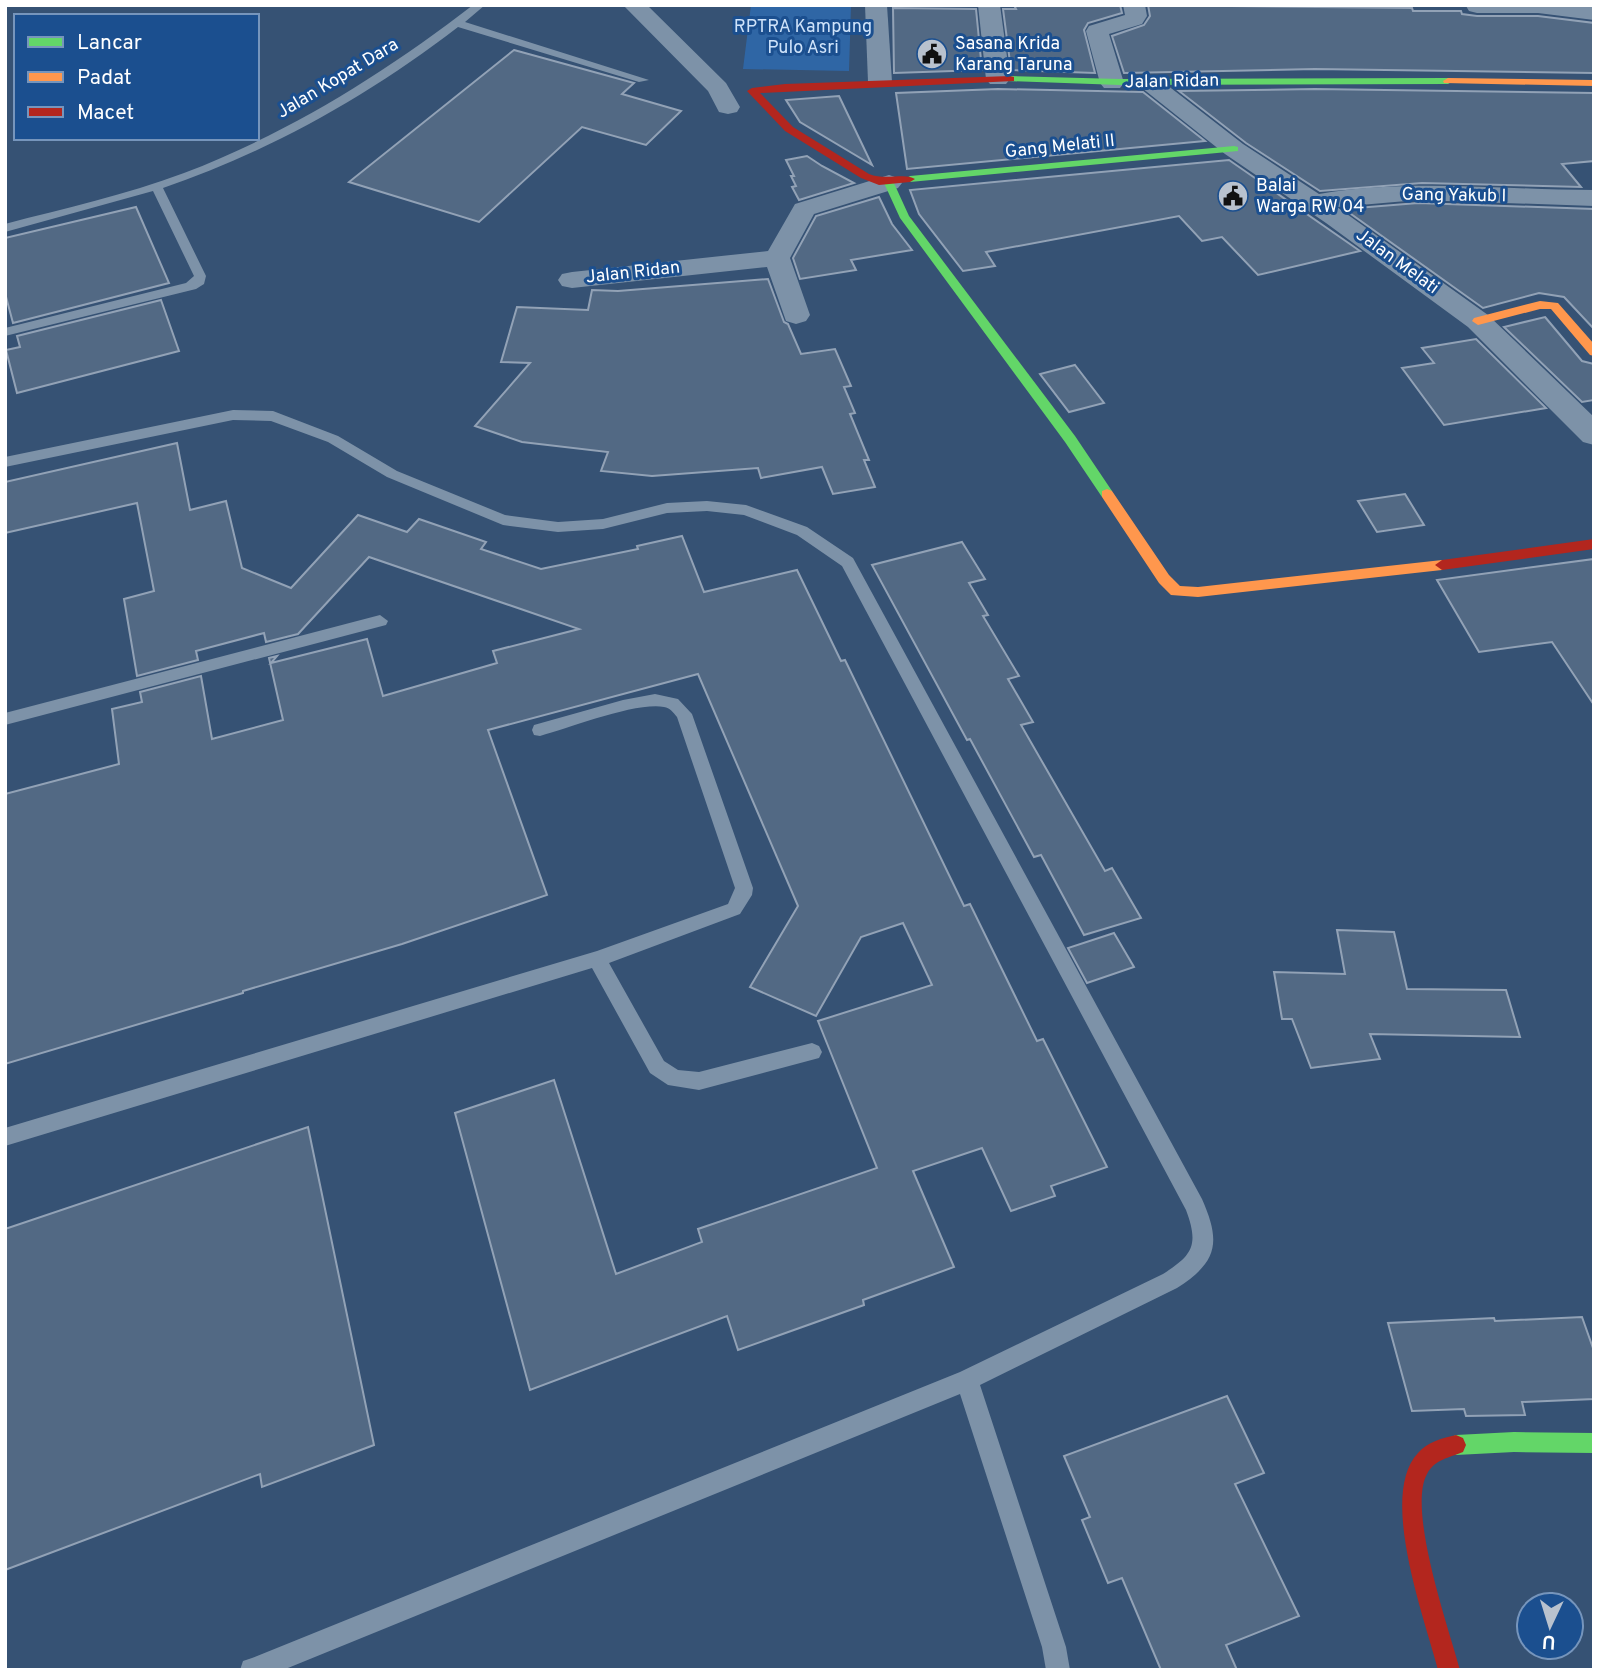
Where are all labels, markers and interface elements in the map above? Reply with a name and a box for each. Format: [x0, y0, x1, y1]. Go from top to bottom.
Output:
legend [14, 14, 259, 140]
park label: RPTRA Kampung Pulo Asri [734, 16, 872, 60]
text: Lancar [77, 30, 142, 57]
place label: Sasana Krida Karang Taruna [955, 33, 1073, 77]
street label: Jalan Kopat Dara [273, 34, 403, 124]
public building icon: Sasana Krida Karang Taruna [915, 37, 949, 71]
text: Padat [77, 65, 132, 92]
street label: Jalan Ridan [1125, 70, 1219, 94]
text: Macet [77, 100, 134, 127]
street label: Gang Melati II [1004, 130, 1116, 164]
place label: Balai Warga RW 04 [1256, 175, 1364, 219]
public building icon: Balai Warga RW 04 [1216, 179, 1250, 213]
street label: Gang Yakub I [1401, 184, 1507, 208]
street label: Jalan Melati [1351, 224, 1443, 300]
street label: Jalan Ridan [585, 257, 681, 289]
north arrow [1515, 1591, 1585, 1661]
text: U [1541, 1629, 1557, 1653]

